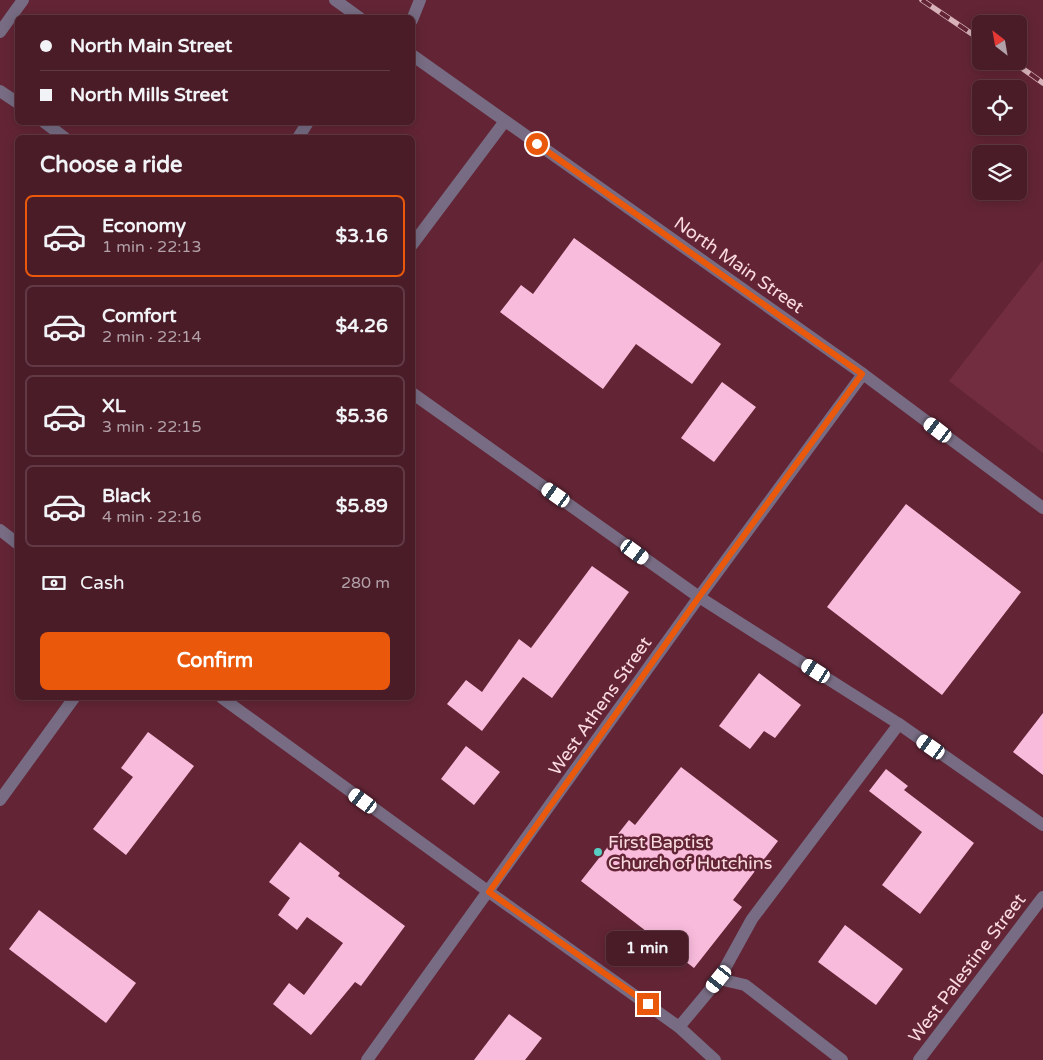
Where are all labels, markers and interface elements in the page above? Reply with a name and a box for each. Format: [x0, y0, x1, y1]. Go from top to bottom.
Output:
north arrow [972, 15, 1028, 70]
map controls [972, 15, 1027, 200]
text: North Main Street [70, 35, 232, 57]
button: locate [972, 80, 1027, 135]
text: North Mills Street [70, 84, 228, 106]
route start [526, 133, 548, 155]
button: layers [972, 145, 1027, 200]
text: Choose a ride [40, 152, 183, 178]
street label: North Main Street [670, 212, 808, 318]
icon: car [42, 214, 87, 259]
text: Economy [102, 215, 186, 237]
text: $3.16 [336, 225, 388, 247]
text: 1 min · 22:13 [102, 237, 201, 257]
icon: car [42, 304, 87, 349]
text: Comfort [102, 305, 176, 327]
text: $4.26 [336, 315, 388, 337]
text: 2 min · 22:14 [102, 327, 201, 347]
icon: car [42, 394, 87, 439]
text: XL [102, 395, 126, 417]
text: $5.36 [336, 405, 388, 427]
car [921, 415, 954, 445]
text: 3 min · 22:15 [102, 417, 201, 437]
car [539, 480, 572, 510]
icon: car [42, 484, 87, 529]
text: Black [102, 485, 151, 507]
text: $5.89 [336, 495, 388, 517]
text: 4 min · 22:16 [102, 507, 201, 527]
car [618, 537, 651, 567]
icon: cash [40, 569, 68, 597]
text: Cash [80, 572, 125, 594]
text: 280 m [341, 573, 390, 593]
button: Confirm [40, 632, 390, 690]
street label: West Athens Street [544, 632, 656, 780]
car [799, 657, 832, 685]
car [914, 732, 947, 762]
car [346, 786, 379, 816]
place label: First Baptist Church of Hutchins [608, 831, 772, 874]
marker: First Baptist Church of Hutchins [592, 846, 604, 858]
street label: West Palestine Street [904, 889, 1030, 1047]
callout: 1 min [607, 932, 689, 966]
text: 1 min [626, 938, 668, 958]
car [703, 963, 734, 995]
route end [637, 993, 659, 1015]

